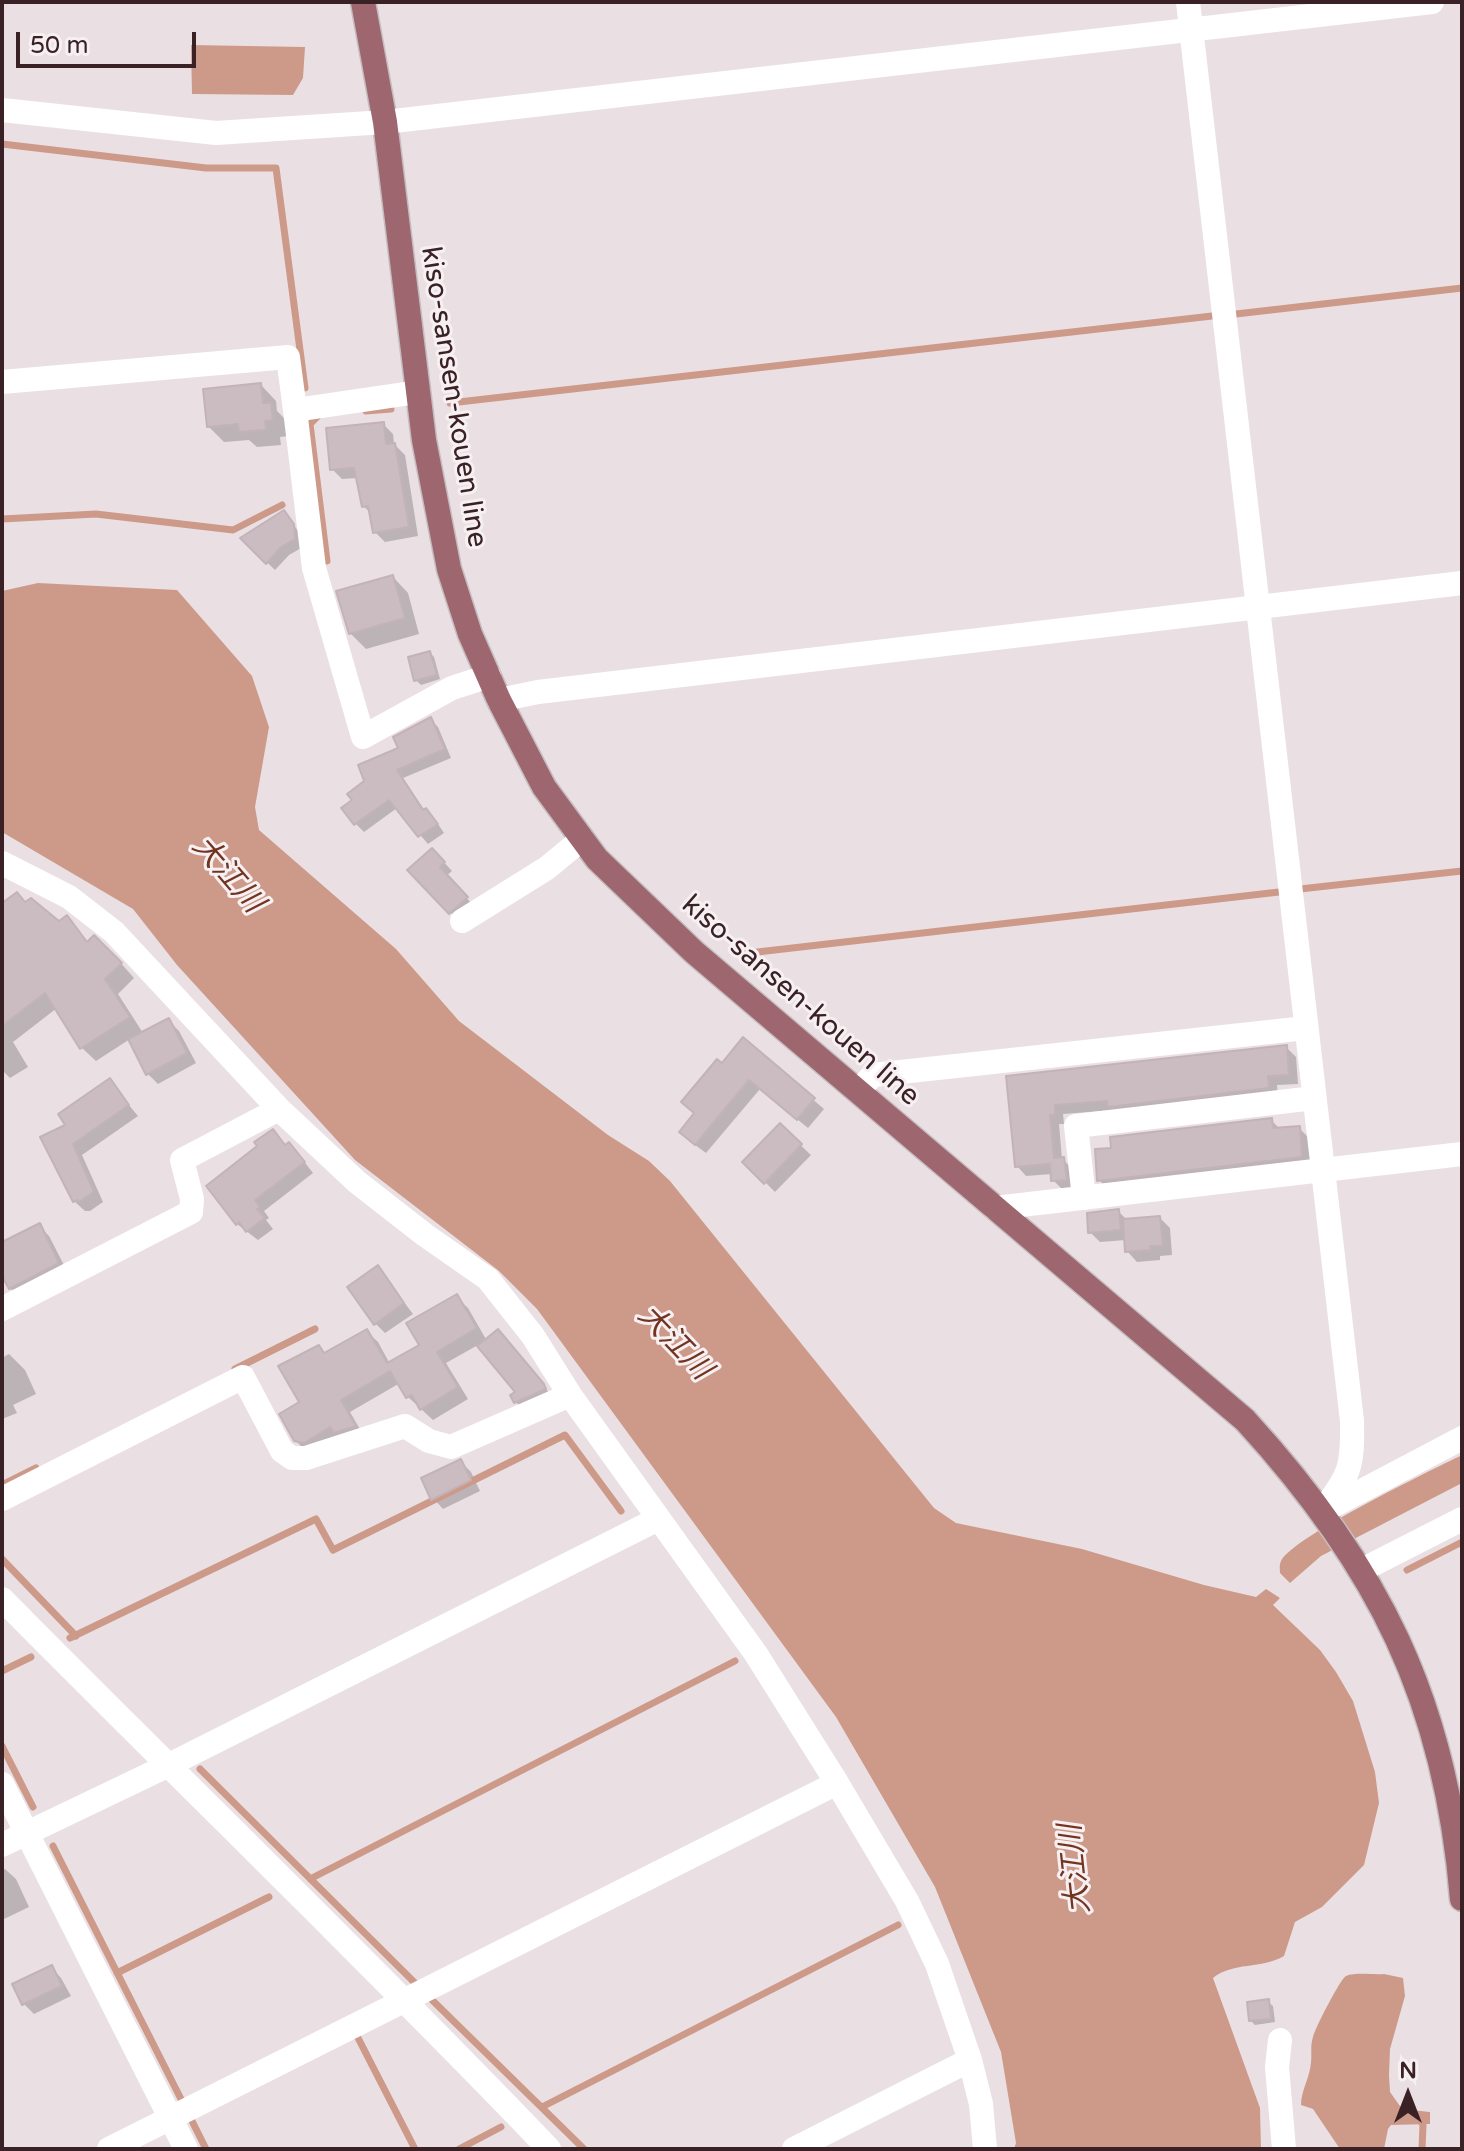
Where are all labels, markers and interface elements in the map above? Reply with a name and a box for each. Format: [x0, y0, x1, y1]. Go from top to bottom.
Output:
scale bar [20, 16, 200, 66]
text: 50 m [30, 31, 88, 60]
street label: kiso-sansen-kouen line [413, 244, 493, 550]
water label: 大江川 [184, 829, 270, 921]
street label: kiso-sansen-kouen line [674, 889, 926, 1113]
water label: 大江川 [630, 1298, 718, 1388]
water label: 大江川 [1053, 1822, 1099, 1916]
north arrow [1368, 2055, 1448, 2135]
text: N [1399, 2058, 1417, 2084]

